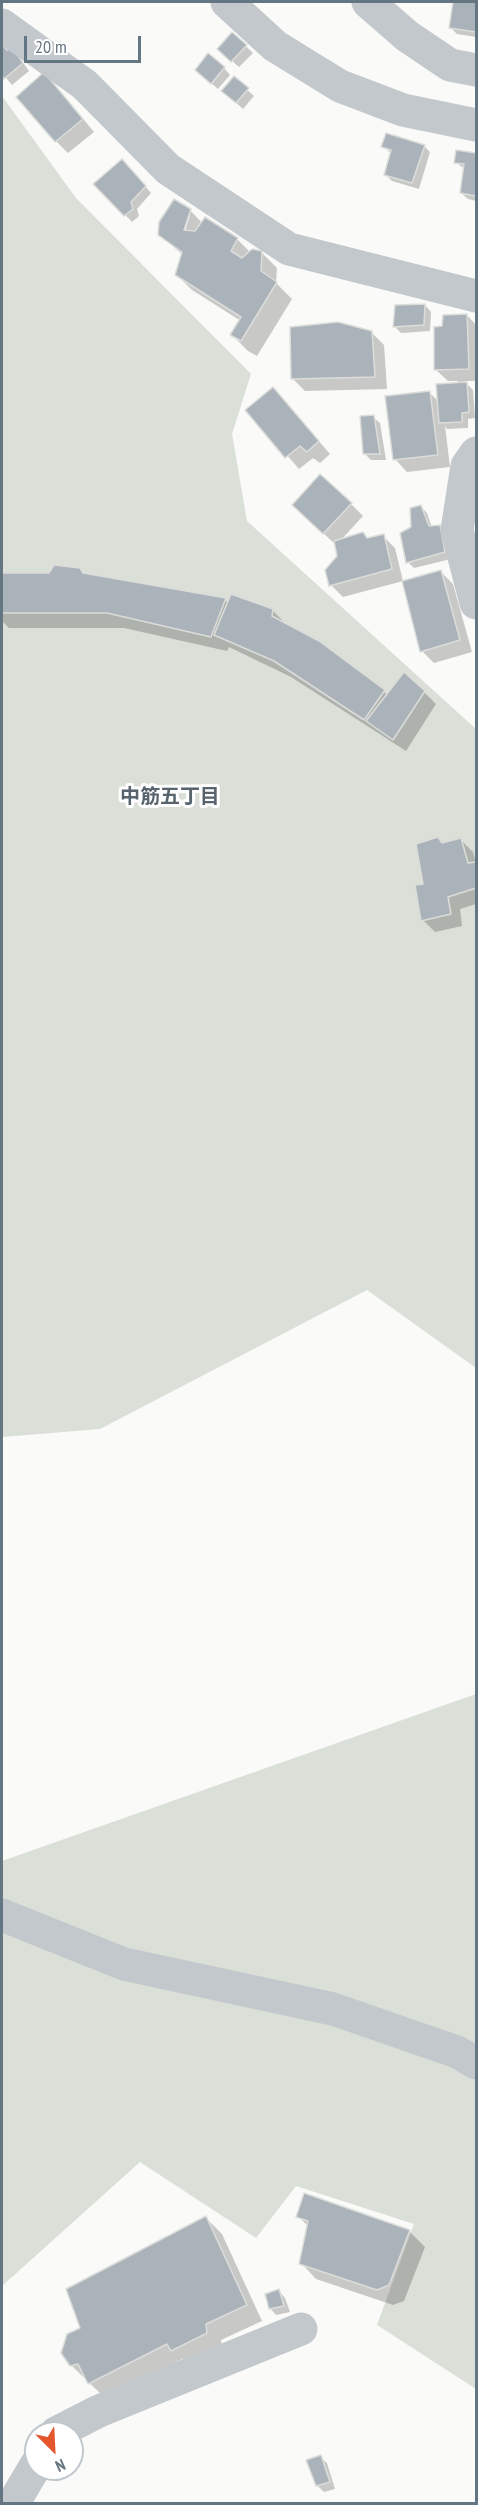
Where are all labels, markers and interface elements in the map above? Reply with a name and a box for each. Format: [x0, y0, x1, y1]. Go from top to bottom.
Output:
scale bar [27, 24, 144, 62]
text: 20 m [35, 35, 67, 58]
district label: 中筋五丁目 [120, 785, 220, 809]
north arrow [24, 2421, 84, 2481]
text: N [53, 2455, 69, 2477]

